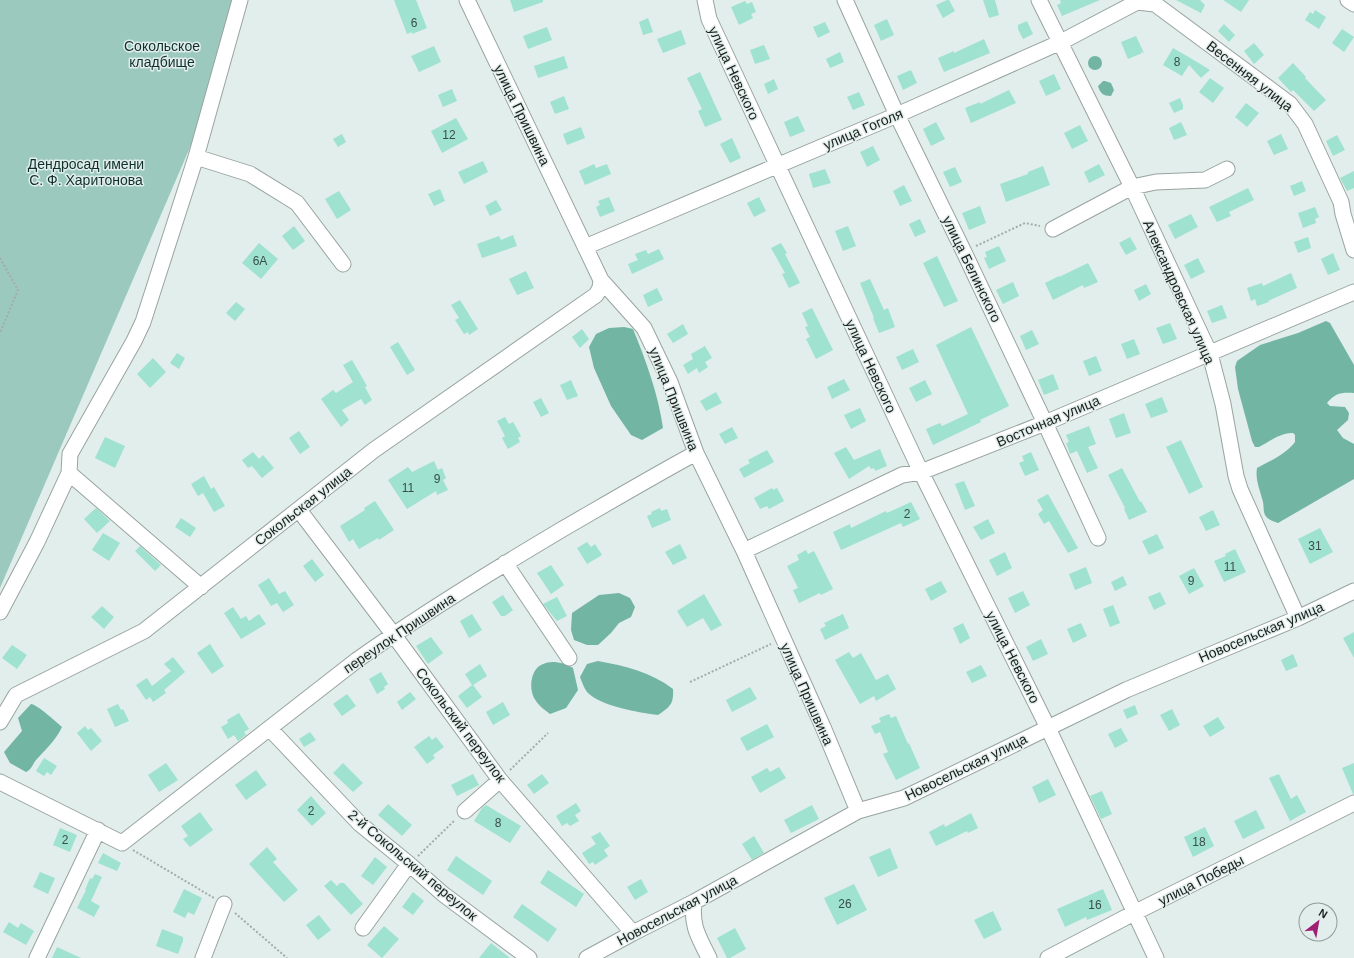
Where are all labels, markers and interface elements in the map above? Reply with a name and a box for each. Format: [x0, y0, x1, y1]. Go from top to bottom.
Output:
house number: 6 [411, 16, 418, 30]
street label: улица Невского [705, 24, 763, 122]
street label: Весенняя улица [1204, 37, 1296, 115]
park label: Сокольское кладбище [124, 38, 200, 70]
house number: 8 [1174, 55, 1181, 69]
street label: улица Пришвина [491, 62, 553, 168]
street label: улица Гоголя [821, 105, 905, 153]
house number: 12 [442, 128, 456, 142]
park label: Дендросад имени С. Ф. Харитонова [28, 156, 144, 188]
street label: улица Белинского [939, 213, 1005, 325]
street label: Александровская улица [1140, 217, 1218, 367]
house number: 6А [253, 254, 267, 268]
street label: улица Невского [842, 317, 900, 415]
street label: улица Пришвина [646, 345, 702, 453]
street label: Восточная улица [994, 392, 1102, 450]
street label: Сокольская улица [251, 463, 355, 549]
house number: 9 [434, 472, 441, 486]
house number: 11 [402, 481, 415, 495]
house number: 2 [904, 507, 911, 521]
house number: 31 [1308, 539, 1322, 553]
house number: 11 [1224, 560, 1237, 574]
house number: 9 [1188, 574, 1195, 588]
street label: переулок Пришвина [340, 590, 458, 676]
street label: Новосельская улица [1196, 598, 1326, 666]
street label: улица Невского [983, 608, 1043, 706]
street label: улица Пришвина [777, 640, 837, 748]
street label: Сокольский переулок [413, 664, 510, 786]
street label: Новосельская улица [902, 730, 1030, 804]
house number: 2 [308, 804, 315, 818]
street label: 2-й Сокольский переулок [345, 806, 481, 924]
house number: 8 [495, 816, 502, 830]
house number: 2 [62, 833, 69, 847]
house number: 18 [1192, 835, 1206, 849]
street label: улица Победы [1156, 852, 1246, 908]
street label: Новосельская улица [614, 871, 740, 949]
house number: 26 [838, 897, 852, 911]
house number: 16 [1088, 898, 1102, 912]
north arrow [1298, 902, 1338, 942]
text: N [1317, 906, 1330, 921]

